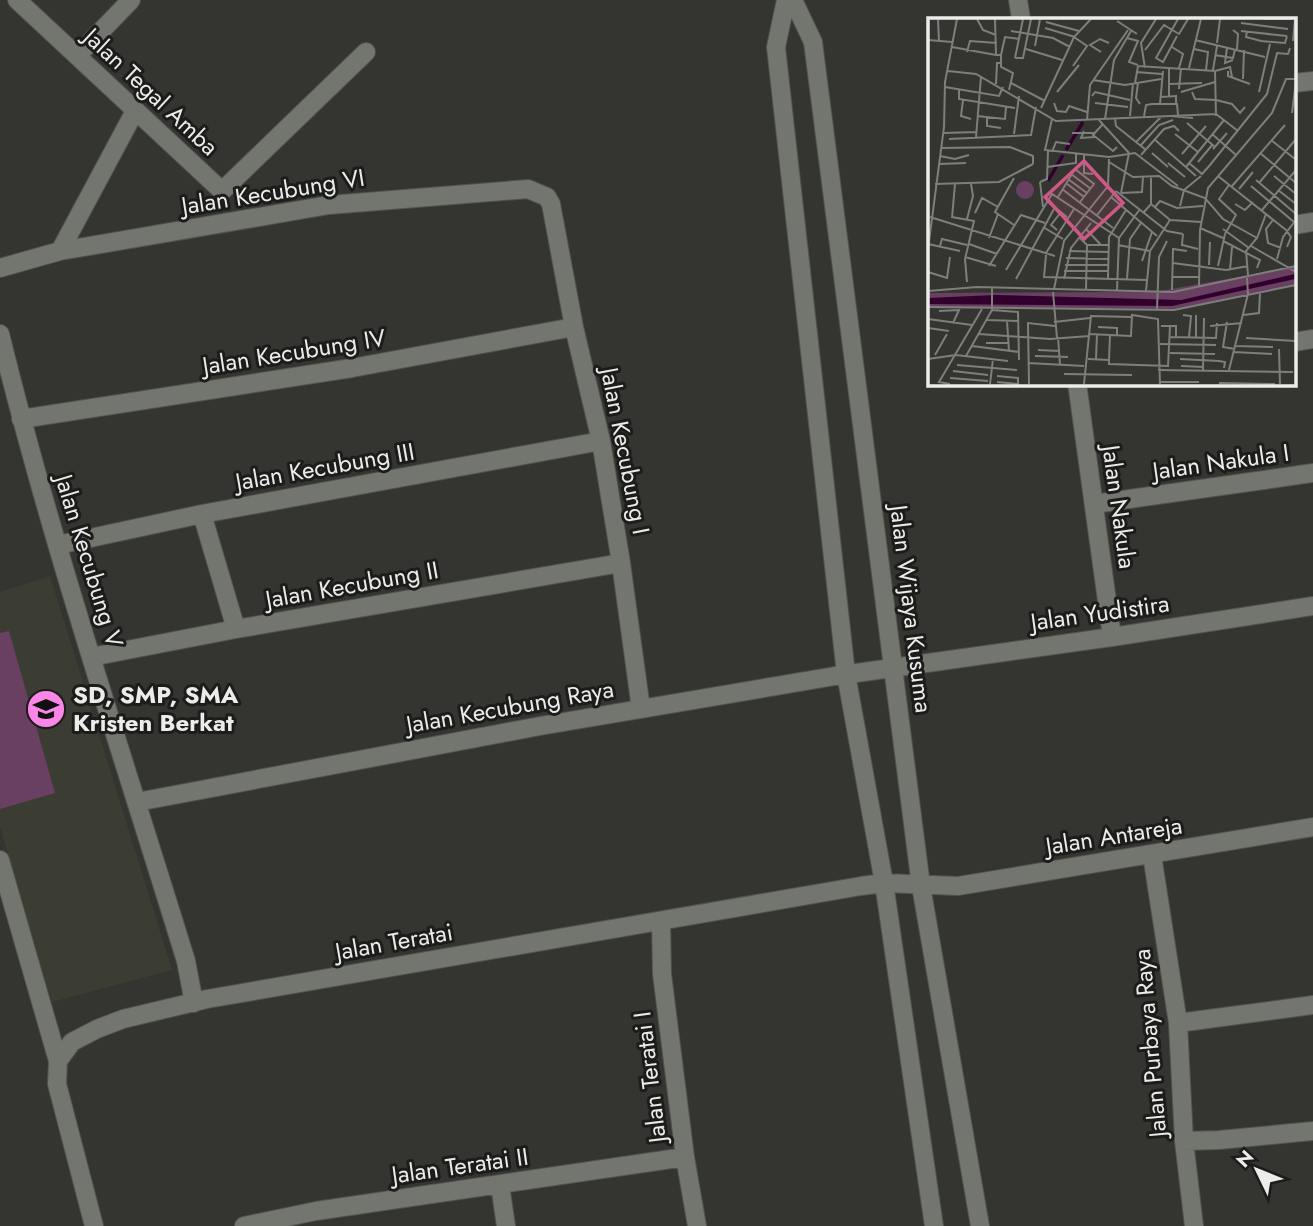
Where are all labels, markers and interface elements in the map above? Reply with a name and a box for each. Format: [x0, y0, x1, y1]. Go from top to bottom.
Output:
street label: Jalan Tegal Amba [74, 18, 227, 163]
inset map [928, 18, 1296, 385]
street label: Jalan Kecubung VI [176, 160, 367, 224]
street label: Jalan Kecubung IV [197, 320, 388, 384]
street label: Jalan Kecubung I [592, 362, 659, 537]
street label: Jalan Kecubung III [230, 434, 417, 500]
street label: Jalan Nakula I [1147, 435, 1291, 489]
street label: Jalan Nakula [1093, 440, 1145, 571]
street label: Jalan Kecubung V [46, 467, 132, 652]
street label: Jalan Wijaya Kusuma [881, 500, 942, 715]
street label: Jalan Kecubung II [260, 552, 441, 617]
street label: Jalan Yudistira [1025, 585, 1172, 640]
street label: Jalan Kecubung Raya [400, 671, 616, 743]
place label: SD, SMP, SMA Kristen Berkat [73, 677, 239, 740]
school or university icon: SD, SMP, SMA Kristen Berkat [25, 688, 67, 730]
street label: Jalan Antareja [1040, 807, 1185, 864]
street label: Jalan Teratai [330, 914, 455, 970]
street label: Jalan Purbaya Raya [1124, 947, 1175, 1142]
street label: Jalan Teratai I [624, 1010, 675, 1148]
north arrow [1222, 1135, 1292, 1205]
street label: Jalan Teratai II [386, 1139, 530, 1193]
text: N [1230, 1144, 1260, 1173]

